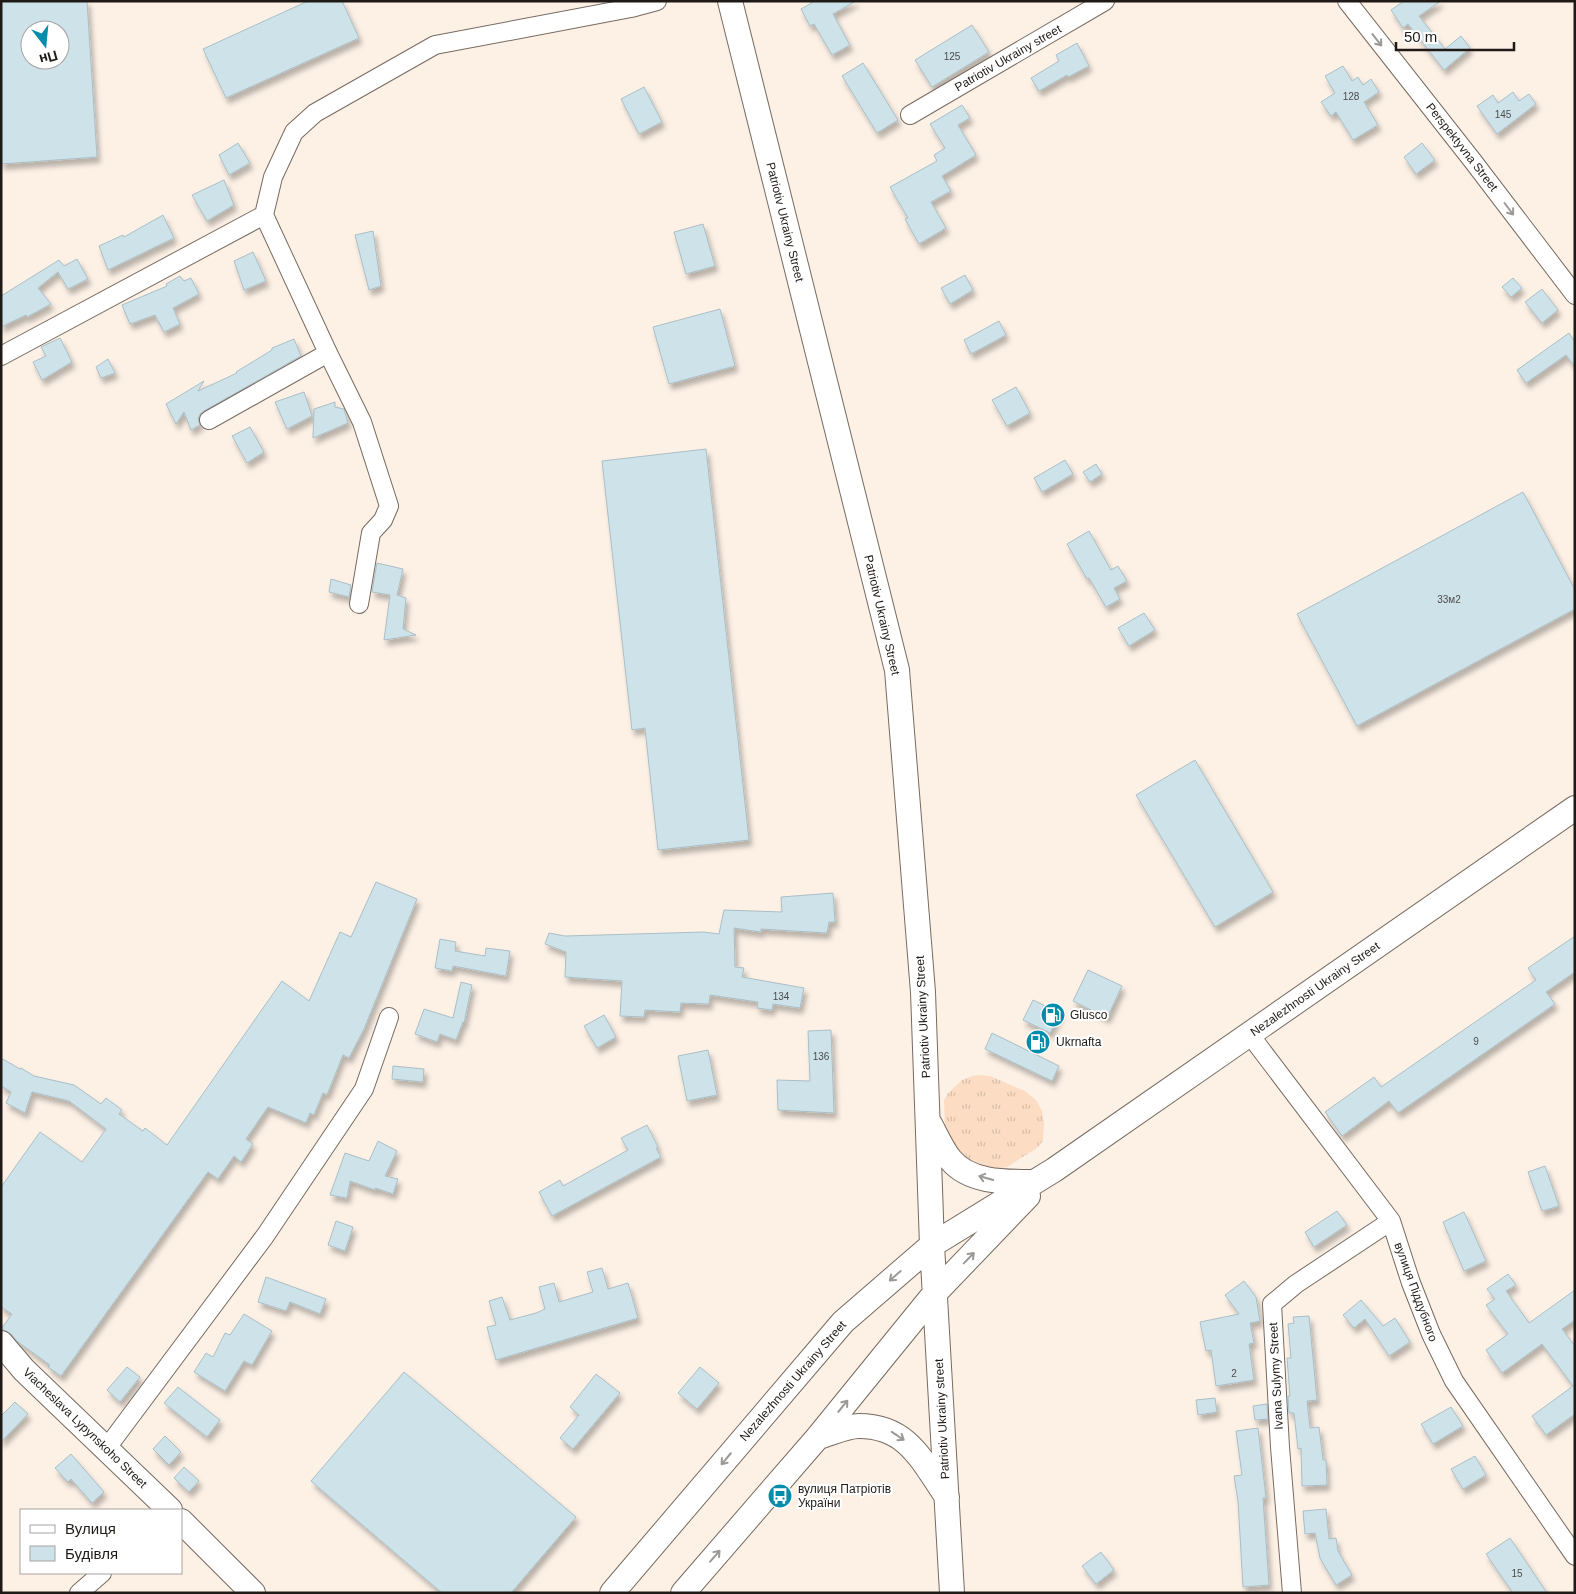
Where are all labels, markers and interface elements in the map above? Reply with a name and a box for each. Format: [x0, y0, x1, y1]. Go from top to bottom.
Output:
north arrow [20, 20, 70, 70]
scale bar [1396, 20, 1514, 52]
street label: Patriotiv Ukrainy street [952, 21, 1064, 94]
text: 50 m [1404, 28, 1437, 45]
one-way arrow [1371, 33, 1382, 46]
text: Пн [37, 47, 60, 68]
house number: 125 [944, 51, 961, 62]
house number: 128 [1343, 91, 1360, 102]
street label: Perspektyvna Street [1423, 100, 1501, 194]
house number: 145 [1495, 109, 1512, 120]
street label: Patriotiv Ukrainy Street [763, 161, 807, 284]
one-way arrow [1504, 202, 1515, 215]
street label: Patriotiv Ukrainy Street [861, 554, 903, 677]
house number: 33м2 [1437, 594, 1461, 605]
street label: Nezalezhnosti Ukrainy Street [1248, 939, 1383, 1039]
street label: Patriotiv Ukrainy Street [913, 955, 933, 1079]
house number: 134 [773, 991, 790, 1002]
fuel station icon: Glusco [1040, 1002, 1066, 1028]
place label: Glusco [1070, 1008, 1108, 1022]
fuel station icon: Ukrnafta [1025, 1029, 1051, 1055]
place label: Ukrnafta [1056, 1035, 1102, 1049]
house number: 9 [1473, 1036, 1479, 1047]
house number: 136 [813, 1051, 830, 1062]
one-way arrow [978, 1173, 994, 1183]
street label: вулиця Піддубного [1392, 1240, 1441, 1344]
one-way arrow [963, 1251, 975, 1264]
one-way arrow [889, 1271, 902, 1282]
street label: Nezalezhnosti Ukrainy Street [737, 1318, 849, 1444]
street label: Ivana Sulymy Street [1266, 1321, 1286, 1430]
street label: Patriotiv Ukrainy street [932, 1358, 952, 1480]
street label: Viacheslava Lypynskoho Street [20, 1365, 150, 1491]
house number: 2 [1231, 1368, 1237, 1379]
one-way arrow [838, 1400, 849, 1413]
one-way arrow [890, 1431, 904, 1441]
one-way arrow [720, 1452, 731, 1465]
place label: вулиця Патріотів України [798, 1482, 891, 1510]
bus stop icon: вулиця Патріотів України [767, 1483, 793, 1509]
legend [20, 1509, 182, 1574]
text: Вулиця [65, 1520, 116, 1537]
text: Будівля [65, 1545, 118, 1562]
one-way arrow [709, 1550, 720, 1563]
house number: 15 [1511, 1568, 1523, 1579]

